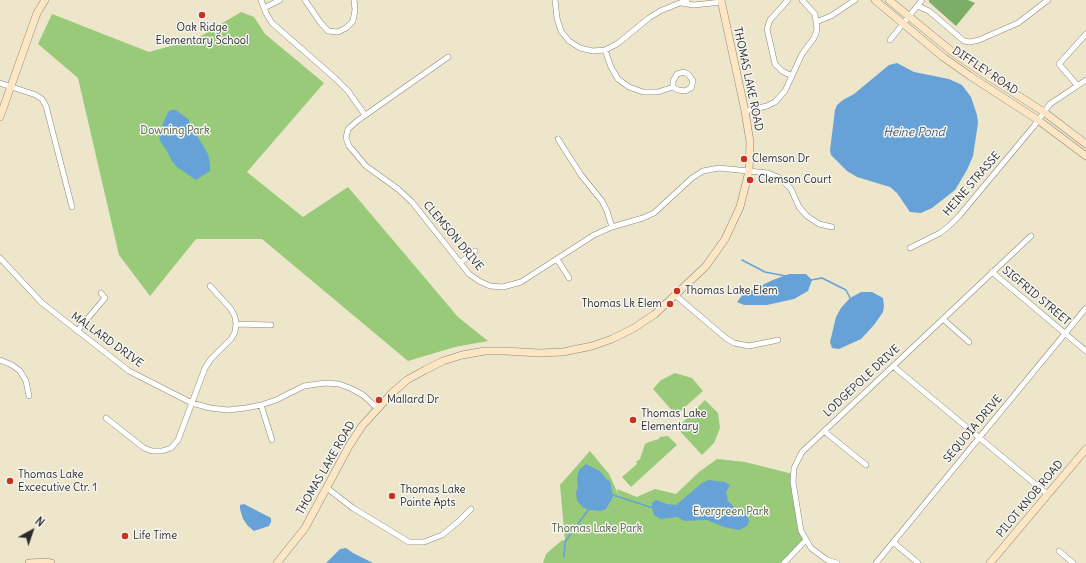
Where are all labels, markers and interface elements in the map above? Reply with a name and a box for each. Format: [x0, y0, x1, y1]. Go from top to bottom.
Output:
marker: Oak Ridge Elementary School [197, 10, 207, 20]
place label: Oak Ridge Elementary School [156, 21, 248, 47]
street label: THOMAS LAKE ROAD [731, 26, 765, 132]
street label: DIFFLEY ROAD [950, 44, 1020, 98]
park label: Downing Park [140, 124, 210, 138]
water label: Heine Pond [883, 126, 945, 140]
street label: HEINE STRASSE [941, 149, 1003, 219]
place label: Clemson Dr [752, 152, 810, 166]
marker: Clemson Dr [739, 154, 749, 164]
place label: Clemson Court [758, 173, 831, 187]
marker: Clemson Court [745, 175, 755, 185]
street label: CLEMSON DRIVE [420, 199, 486, 273]
street label: SIGFRID STREET [999, 264, 1073, 328]
place label: Thomas Lake Elem [685, 284, 778, 298]
marker: Thomas Lake Elem [672, 286, 682, 296]
place label: Thomas Lk Elem [581, 297, 662, 311]
marker: Thomas Lk Elem [665, 299, 675, 309]
street label: MALLARD DRIVE [69, 310, 145, 370]
street label: LODGEPOLE DRIVE [821, 342, 903, 420]
place label: Mallard Dr [387, 393, 439, 407]
street label: SEQUOIA DRIVE [941, 393, 1005, 465]
marker: Mallard Dr [374, 395, 384, 405]
place label: Thomas Lake Elementary [641, 407, 706, 433]
marker: Thomas Lake Elementary [628, 415, 638, 425]
street label: THOMAS LAKE ROAD [294, 419, 358, 517]
street label: PILOT KNOB ROAD [994, 458, 1066, 540]
place label: Thomas Lake Excecutive Ctr. 1 [18, 468, 97, 494]
marker: Thomas Lake Excecutive Ctr. 1 [5, 476, 15, 486]
place label: Thomas Lake Pointe Apts [400, 483, 465, 509]
marker: Thomas Lake Pointe Apts [387, 491, 397, 501]
park label: Evergreen Park [693, 505, 769, 519]
north arrow [12, 511, 52, 551]
text: N [32, 514, 47, 530]
park label: Thomas Lake Park [552, 522, 642, 536]
place label: Life Time [133, 529, 177, 543]
marker: Life Time [120, 531, 130, 541]

